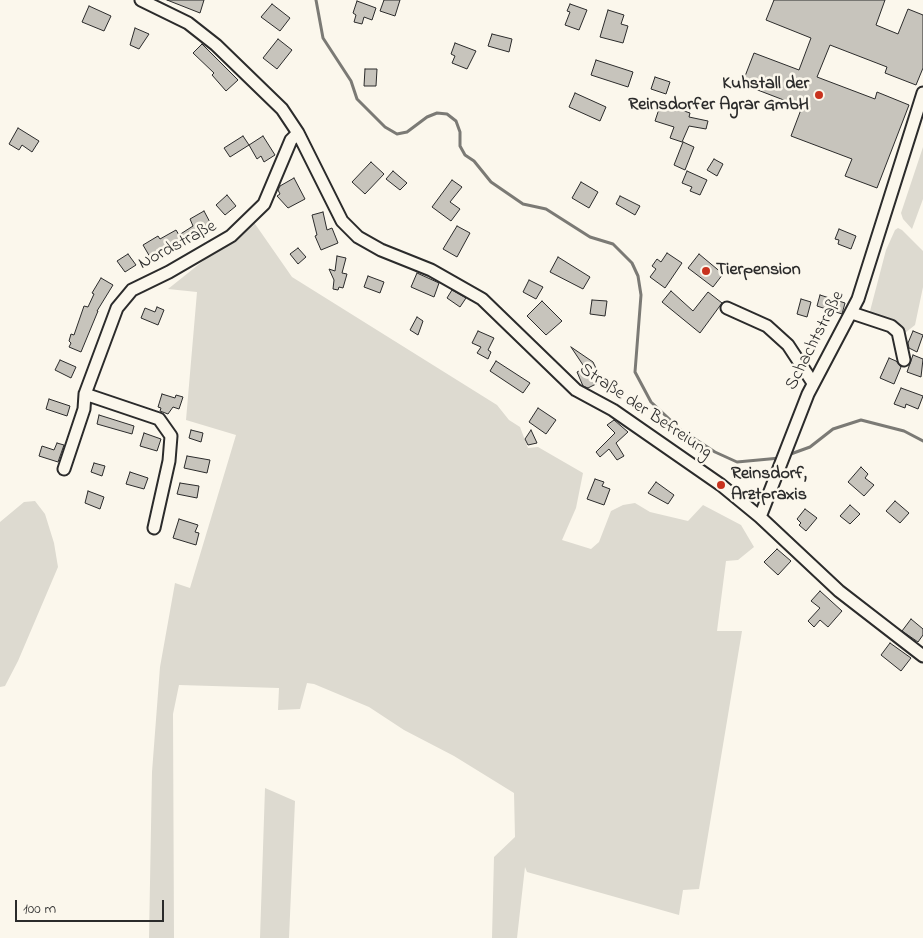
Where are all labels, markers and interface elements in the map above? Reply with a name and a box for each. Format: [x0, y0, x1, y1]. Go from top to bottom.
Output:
place label: Kuhstall der Reinsdorfer Agrar GmbH [628, 74, 809, 116]
marker: Kuhstall der Reinsdorfer Agrar GmbH [813, 89, 825, 101]
street label: Nordstraße [135, 216, 221, 276]
place label: Tierpension [716, 260, 801, 282]
marker: Tierpension [700, 265, 712, 277]
street label: Schachtstraße [782, 288, 850, 394]
street label: Straße der Befreiung [575, 360, 715, 464]
place label: Reinsdorf, Arztpraxis [731, 464, 807, 506]
marker: Reinsdorf, Arztpraxis [715, 479, 727, 491]
scale bar [18, 890, 166, 922]
text: 100 m [23, 898, 56, 920]

